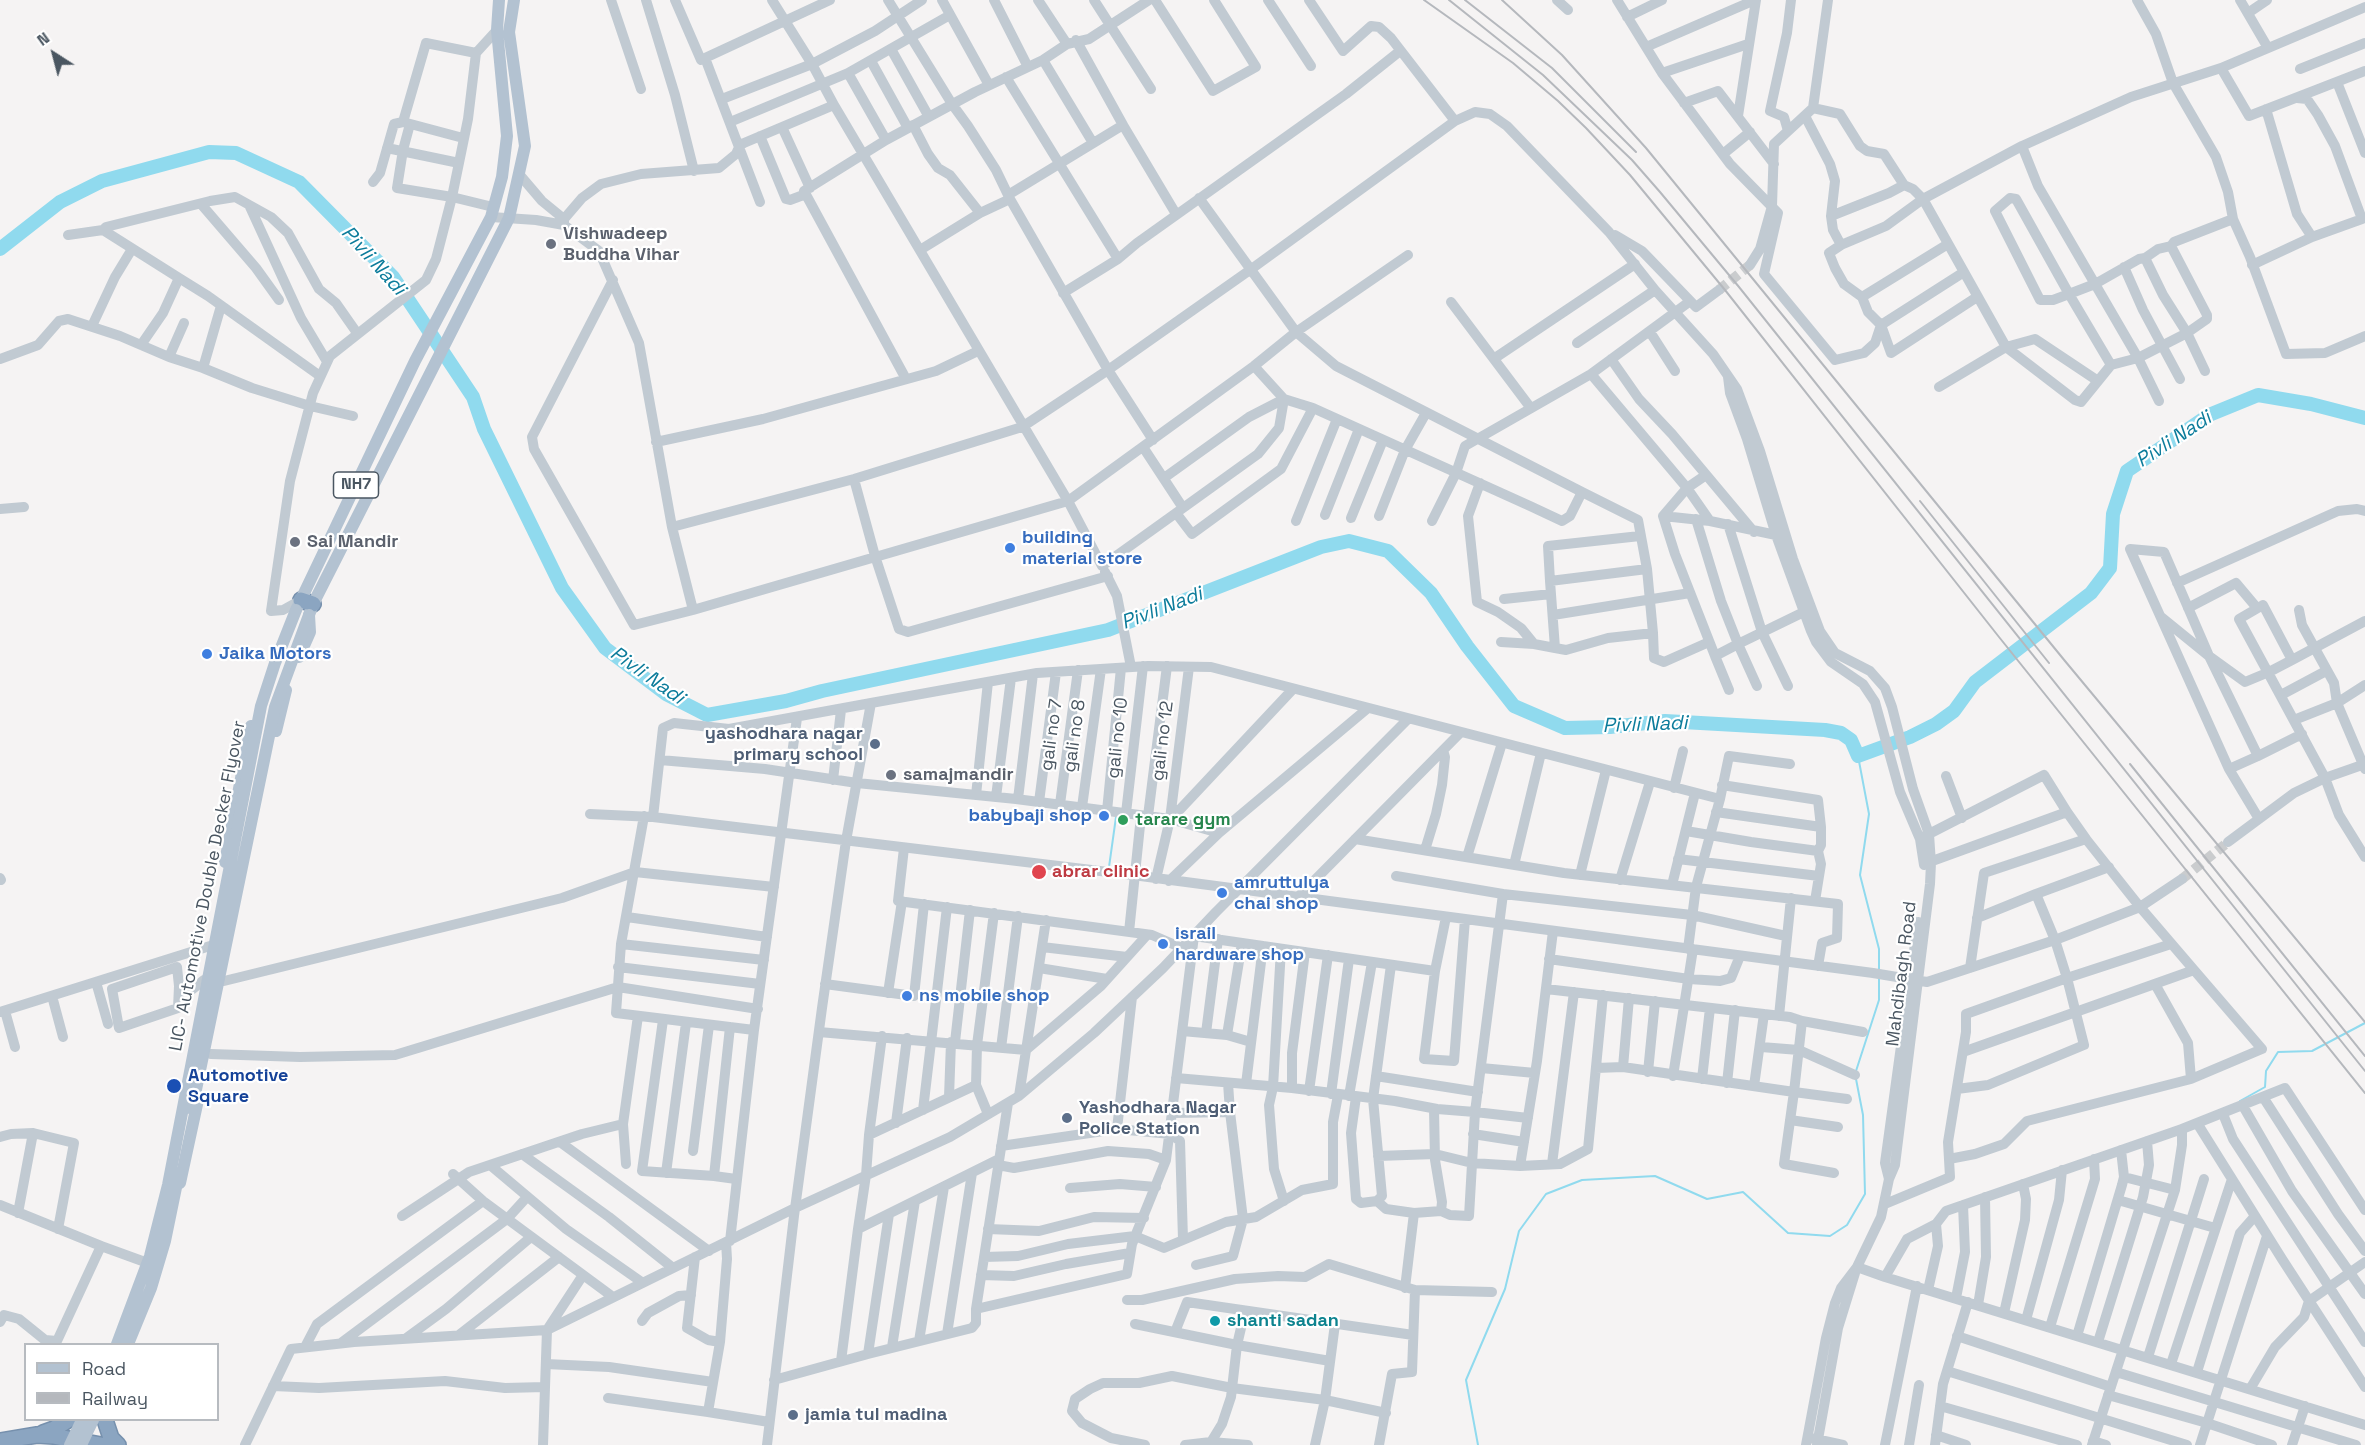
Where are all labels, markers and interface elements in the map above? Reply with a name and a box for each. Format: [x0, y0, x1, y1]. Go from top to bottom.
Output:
north arrow [24, 24, 84, 84]
text: N [33, 27, 54, 51]
water label: Pivli Nadi [336, 221, 410, 301]
place label: Vishwadeep Buddha Vihar [563, 223, 680, 266]
marker: Vishwadeep Buddha Vihar [544, 237, 558, 251]
water label: Pivli Nadi [2132, 407, 2216, 473]
road number: NH7 [334, 472, 378, 498]
place label: building material store [1022, 527, 1142, 570]
place label: Sai Mandir [307, 531, 398, 553]
marker: Sai Mandir [288, 535, 302, 549]
marker: building material store [1003, 541, 1017, 555]
water label: Pivli Nadi [1118, 583, 1206, 635]
water label: Pivli Nadi [605, 642, 689, 710]
place label: Jaika Motors [219, 643, 331, 665]
marker: Jaika Motors [200, 647, 214, 661]
street label: gali no 10 [1103, 696, 1133, 780]
street label: gali no 7 [1036, 698, 1068, 772]
street label: gali no 8 [1059, 698, 1091, 774]
street label: gali no 12 [1147, 700, 1179, 782]
water label: Pivli Nadi [1602, 712, 1688, 738]
street label: LIC- Automotive Double Decker Flyover [165, 719, 251, 1053]
place label: yashodhara nagar primary school [705, 723, 863, 766]
marker: yashodhara nagar primary school [868, 737, 882, 751]
place label: samajmandir [903, 764, 1014, 786]
marker: samajmandir [884, 768, 898, 782]
place label: babybaji shop [968, 805, 1092, 827]
marker: babybaji shop [1097, 809, 1111, 823]
place label: tarare gym [1135, 809, 1231, 831]
marker: tarare gym [1116, 813, 1130, 827]
place label: abrar clinic [1052, 861, 1149, 883]
marker: abrar clinic [1030, 863, 1048, 881]
place label: amruttulya chai shop [1234, 872, 1329, 914]
marker: amruttulya chai shop [1215, 886, 1229, 900]
street label: Mahdibagh Road [1882, 900, 1922, 1048]
place label: israil hardware shop [1175, 923, 1304, 966]
marker: israil hardware shop [1156, 937, 1170, 951]
place label: ns mobile shop [919, 985, 1050, 1007]
marker: ns mobile shop [900, 989, 914, 1003]
place label: Automotive Square [188, 1065, 288, 1108]
marker: Automotive Square [165, 1077, 183, 1095]
place label: Yashodhara Nagar Police Station [1079, 1097, 1237, 1140]
marker: Yashodhara Nagar Police Station [1060, 1111, 1074, 1125]
place label: shanti sadan [1227, 1310, 1339, 1332]
marker: shanti sadan [1208, 1314, 1222, 1328]
legend [24, 1343, 219, 1421]
text: Road [82, 1357, 126, 1380]
text: Railway [82, 1387, 148, 1410]
place label: jamia tul madina [805, 1404, 947, 1426]
marker: jamia tul madina [786, 1408, 800, 1422]

